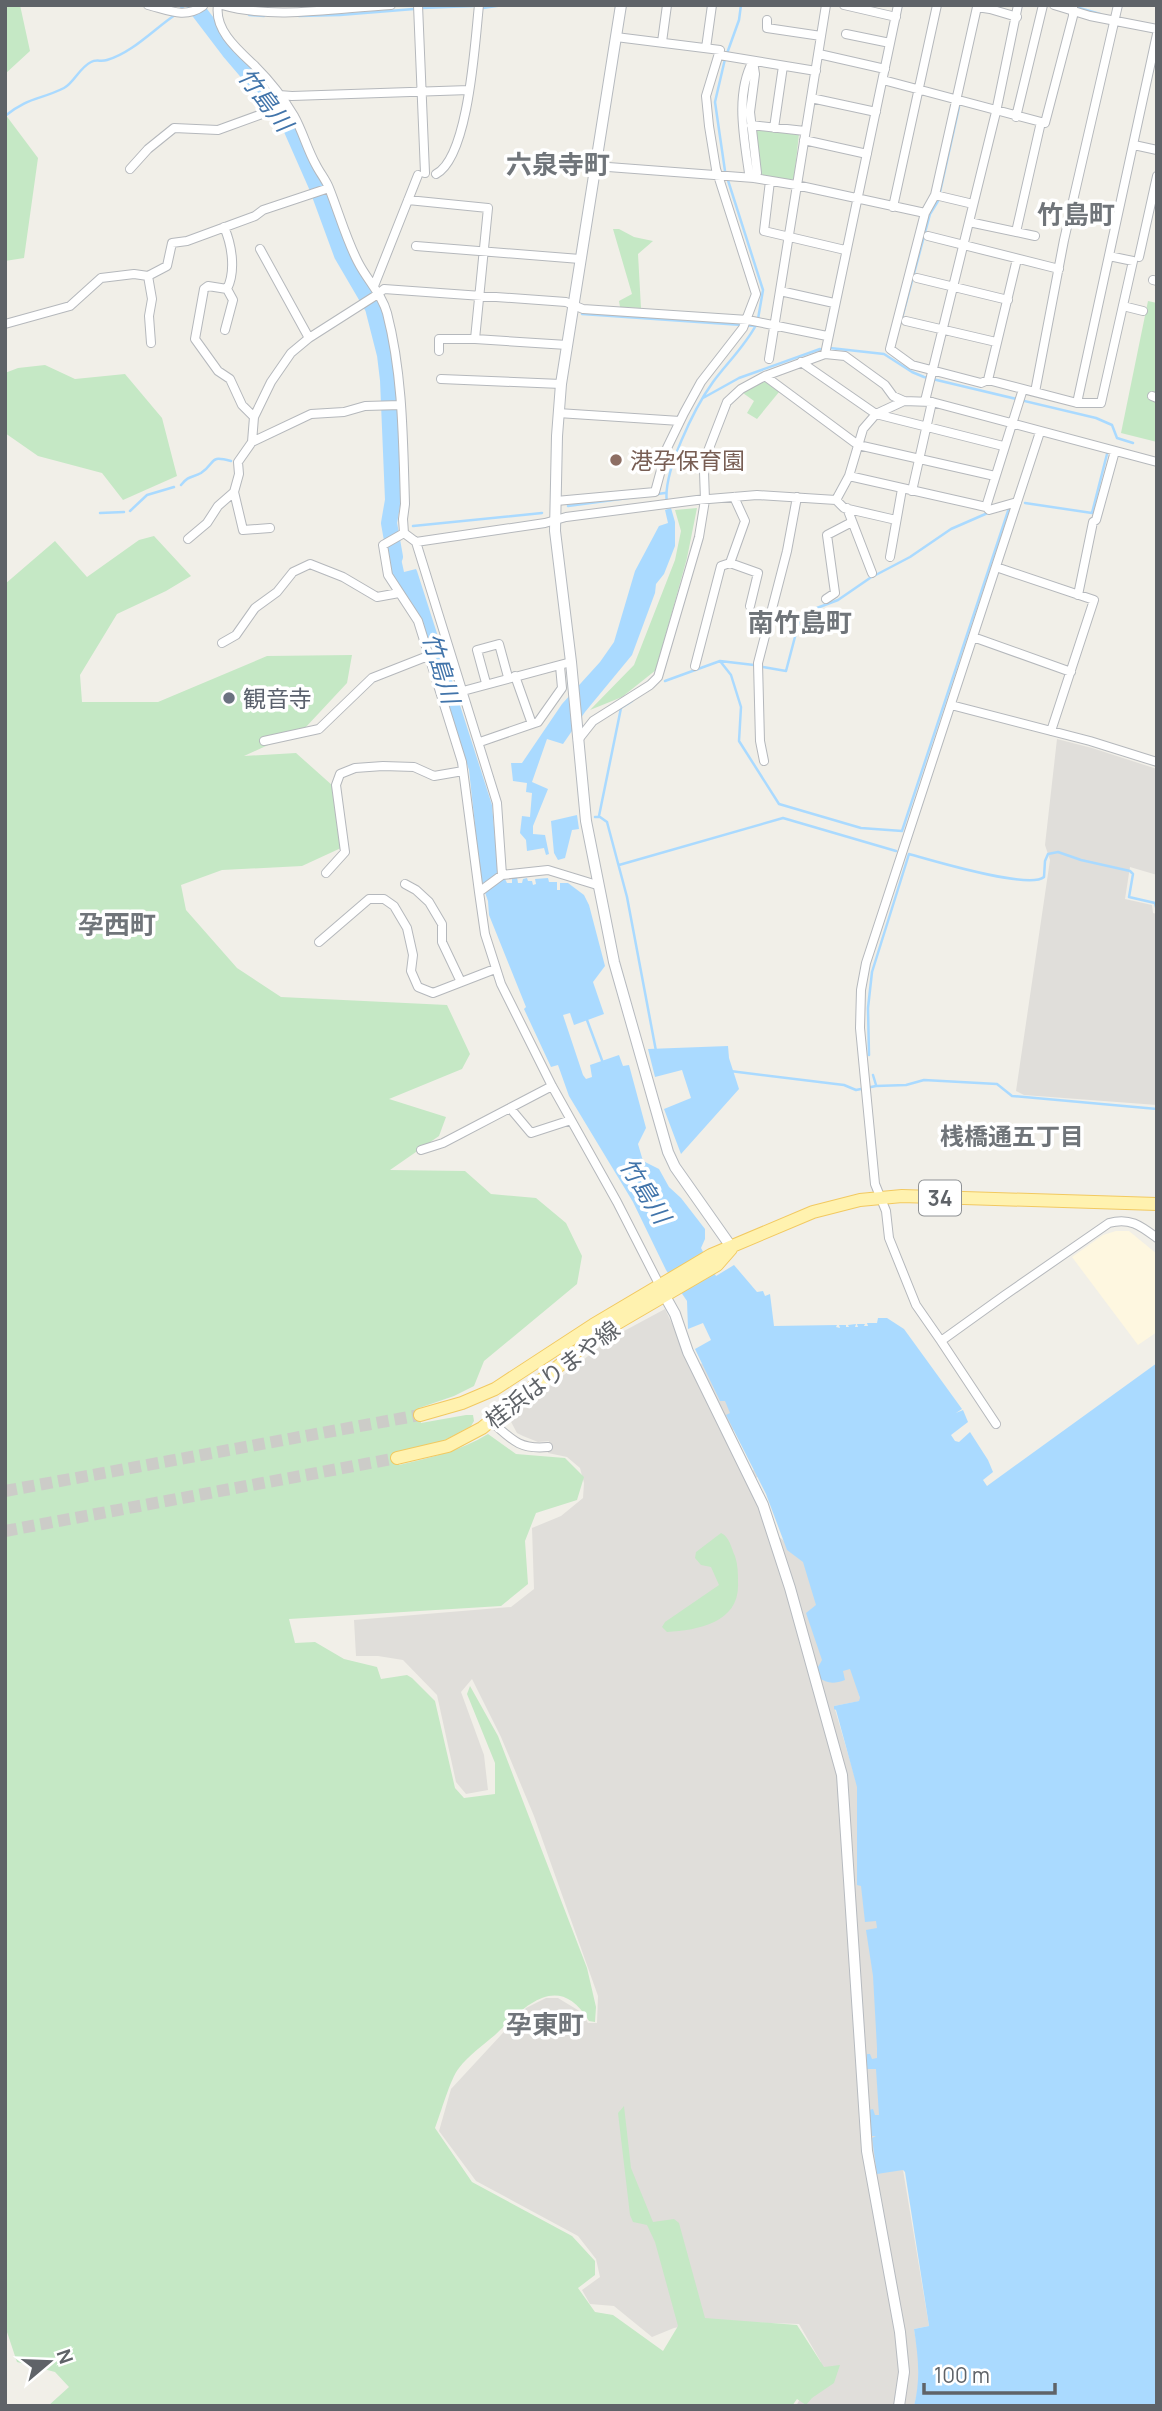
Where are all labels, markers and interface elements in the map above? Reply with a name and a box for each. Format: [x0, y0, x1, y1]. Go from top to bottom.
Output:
water label: 竹島川 [231, 60, 303, 140]
district label: 六泉寺町 [506, 146, 610, 182]
district label: 竹島町 [1037, 196, 1115, 232]
place label: 港孕保育園 [630, 444, 745, 476]
marker: 港孕保育園 [608, 452, 624, 468]
district label: 南竹島町 [748, 604, 852, 640]
water label: 竹島川 [416, 629, 469, 710]
place label: 観音寺 [243, 682, 312, 714]
marker: 観音寺 [221, 690, 237, 706]
district label: 孕西町 [78, 906, 156, 942]
district label: 桟橋通五丁目 [940, 1119, 1084, 1152]
water label: 竹島川 [613, 1151, 681, 1232]
road number: 34 [919, 1180, 961, 1216]
street label: 桂浜はりまや線 [478, 1313, 626, 1435]
district label: 孕東町 [506, 2006, 584, 2042]
north arrow [14, 2327, 84, 2397]
text: N [51, 2346, 80, 2367]
scale bar [924, 2352, 1055, 2396]
text: 100 m [934, 2361, 990, 2389]

